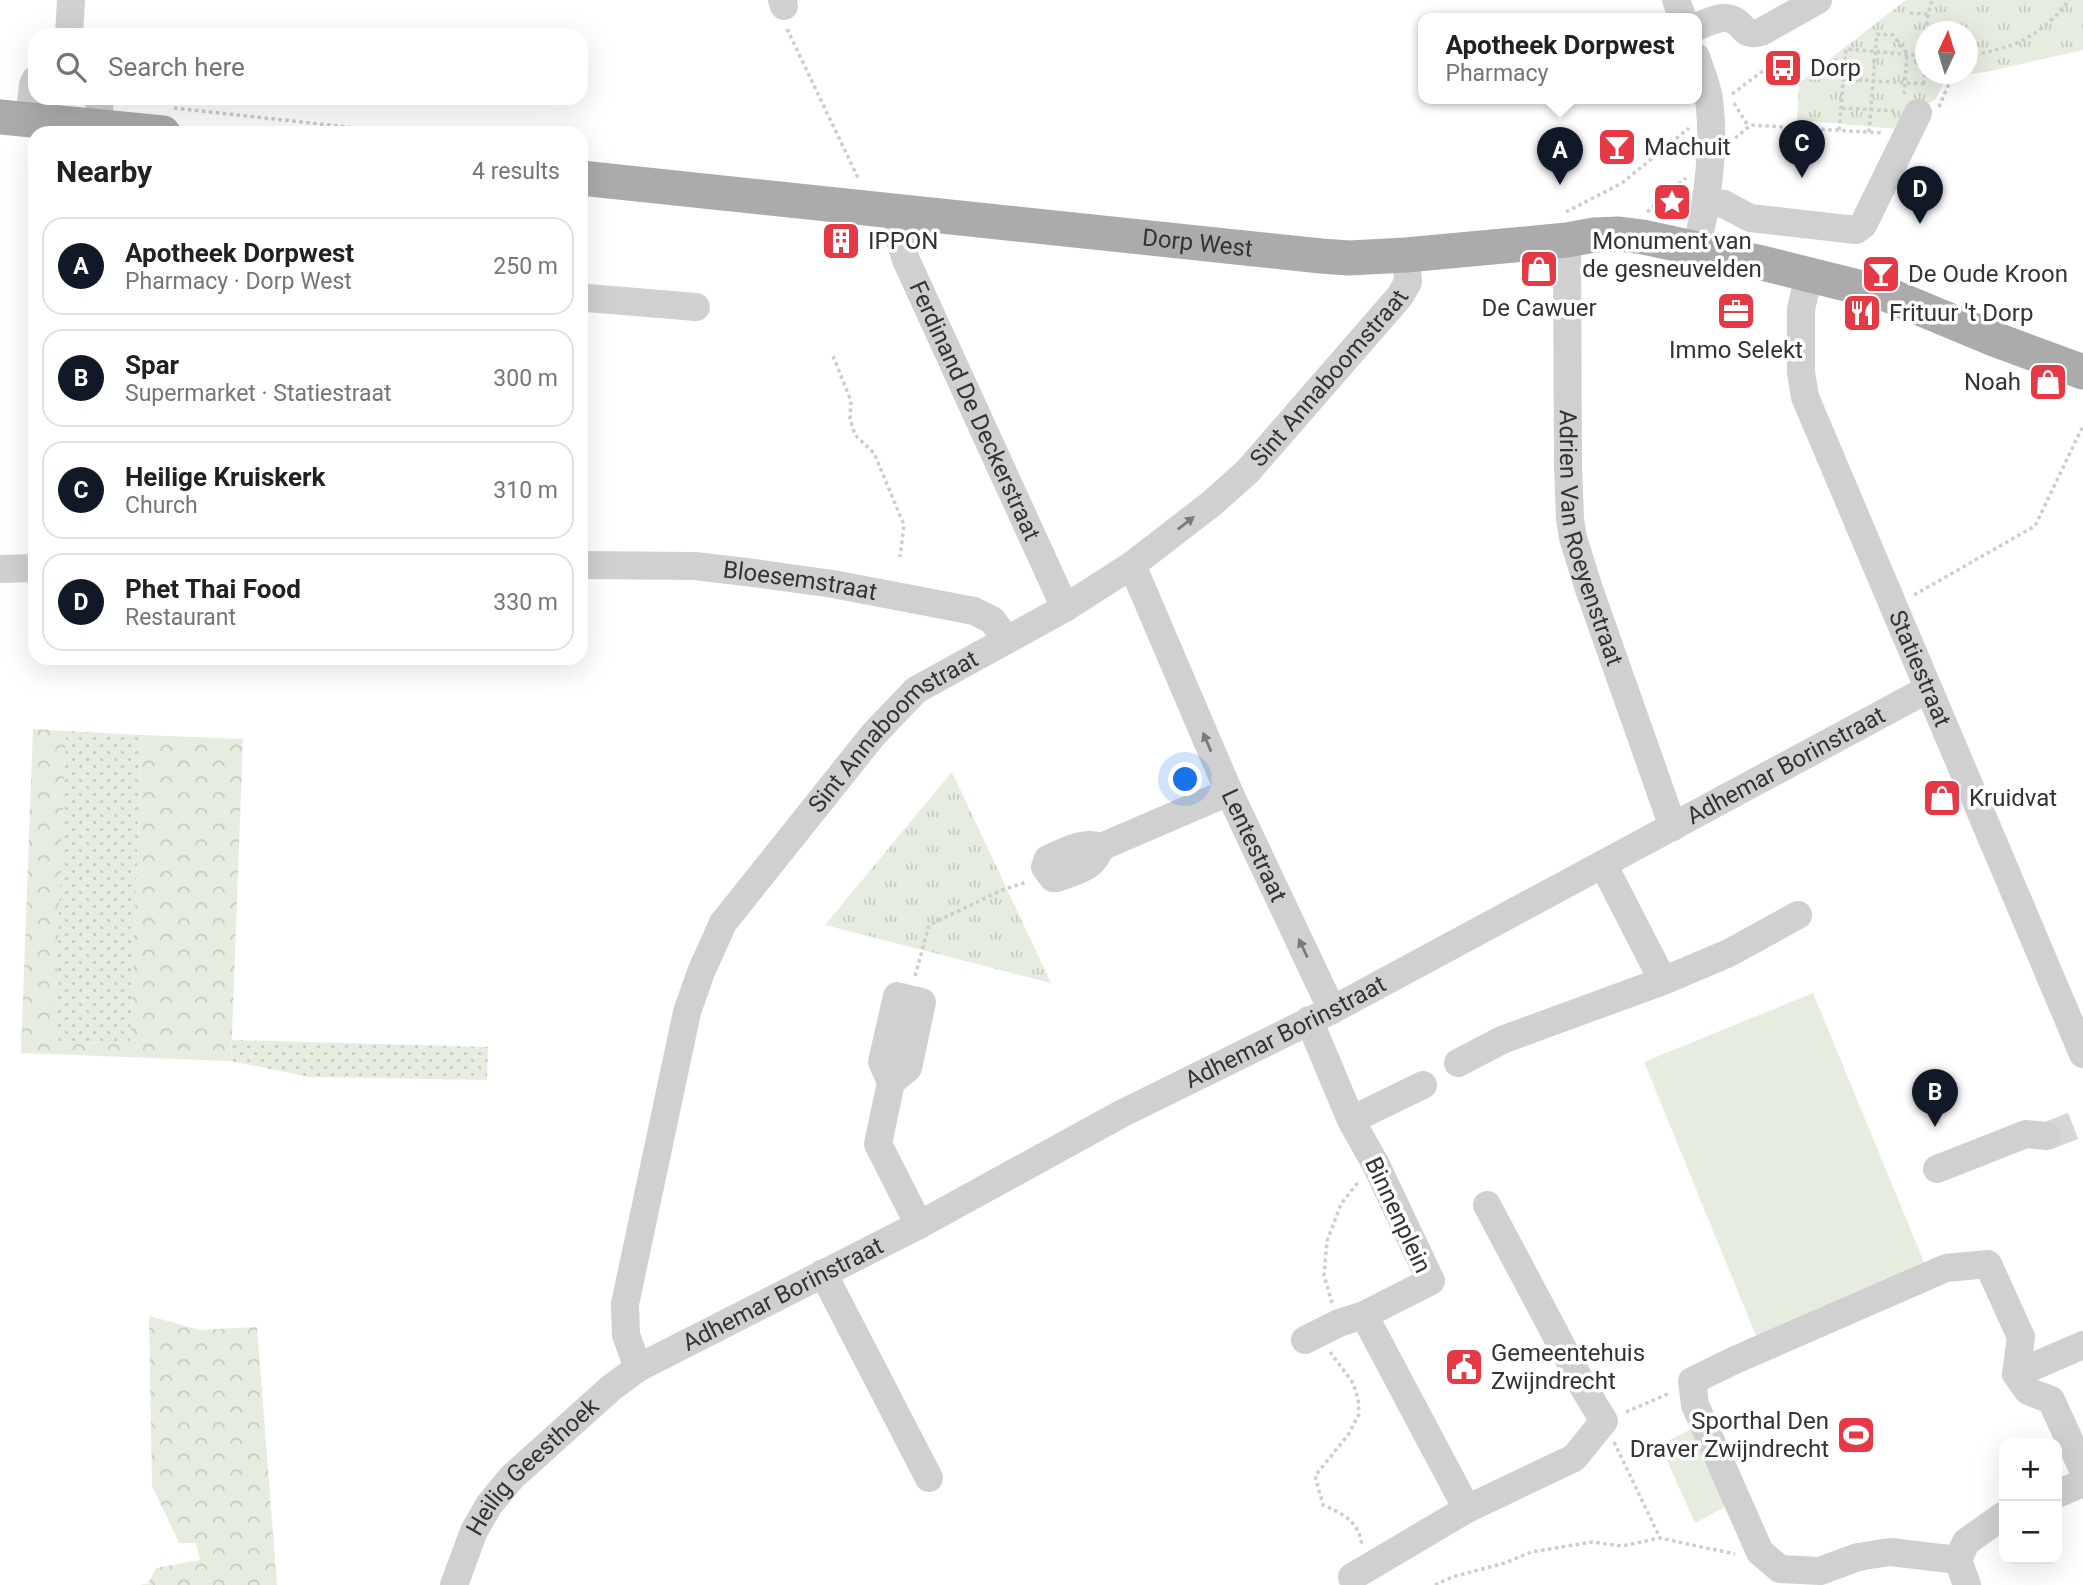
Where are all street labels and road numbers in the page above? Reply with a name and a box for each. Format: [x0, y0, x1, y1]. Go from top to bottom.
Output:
street label: Dorp West [1141, 223, 1254, 263]
street label: Ferdinand De Deckerstraat [903, 277, 1046, 545]
street label: Sint Annaboomstraat [1244, 285, 1415, 472]
street label: Adrien Van Roeyenstraat [1554, 410, 1629, 670]
street label: Bloesemstraat [722, 555, 879, 606]
street label: Statiestraat [1883, 606, 1957, 731]
street label: Sint Annaboomstraat [803, 645, 983, 818]
street label: Adhemar Borinstraat [1682, 701, 1890, 830]
street label: Lentestraat [1216, 785, 1293, 906]
street label: Adhemar Borinstraat [1180, 970, 1391, 1094]
street label: Binnenplein [1359, 1153, 1437, 1277]
street label: Adhemar Borinstraat [678, 1232, 888, 1357]
street label: Heilig Geesthoek [460, 1391, 605, 1541]

